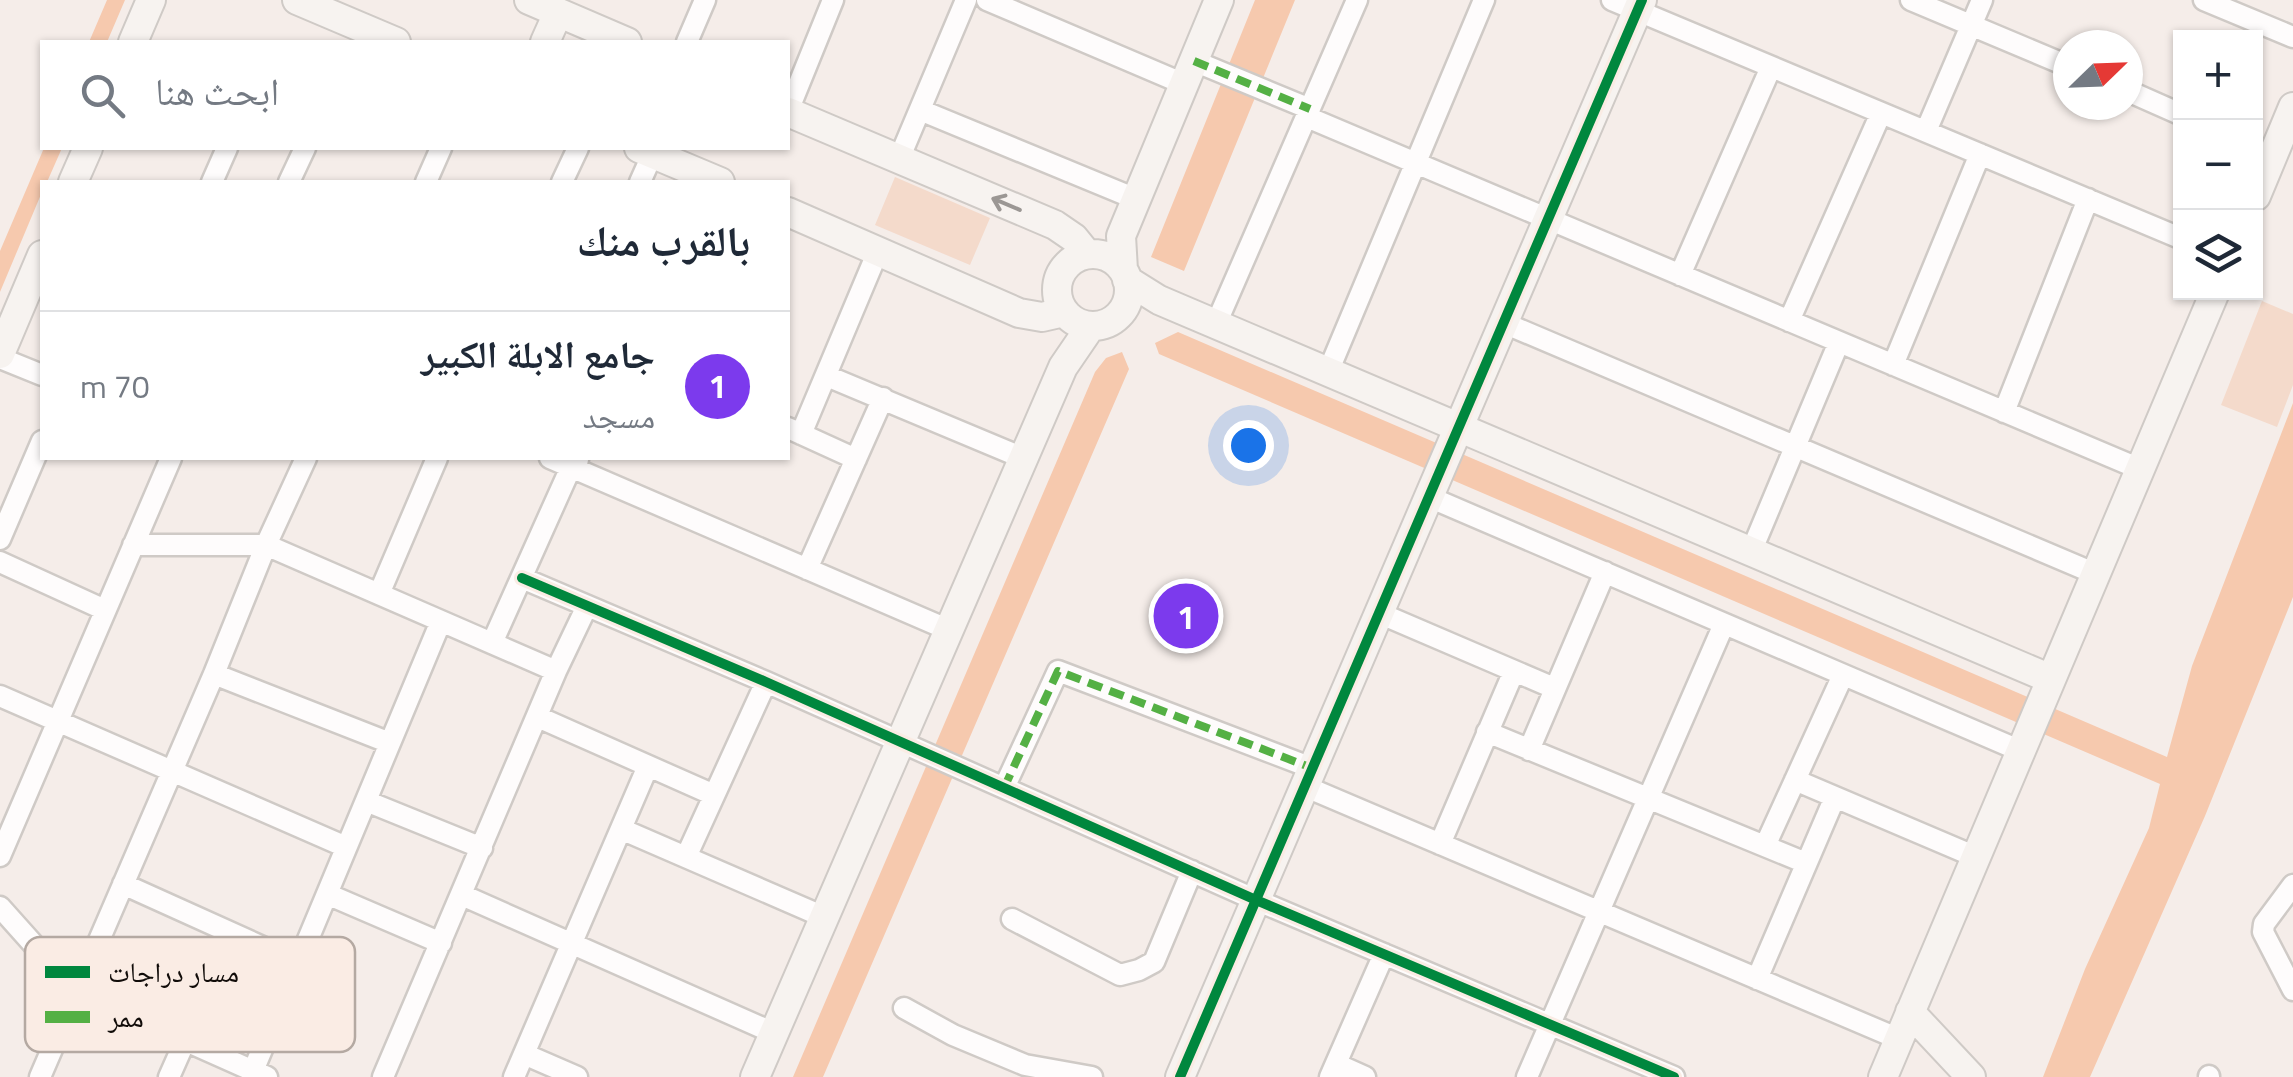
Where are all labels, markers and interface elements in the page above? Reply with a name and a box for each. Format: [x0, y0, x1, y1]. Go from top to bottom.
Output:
north arrow [2053, 30, 2143, 120]
map controls [2173, 30, 2263, 300]
button: + [2173, 30, 2263, 120]
search box [40, 40, 790, 150]
text: ابحث هنا [155, 62, 279, 120]
icon: search [75, 68, 130, 123]
button: − [2173, 120, 2263, 210]
one-way arrow [991, 194, 1022, 212]
text: بالقرب منك [577, 208, 750, 272]
button: layers [2173, 210, 2263, 300]
text: جامع الابلة الكبير [421, 325, 655, 383]
text: 70 m [80, 362, 150, 410]
text: 1 [709, 362, 726, 410]
text: مسجد [583, 392, 655, 440]
your location [1223, 420, 1274, 471]
pin: 1 [1154, 578, 1218, 654]
legend [25, 937, 355, 1052]
text: مسار دراجات [108, 950, 239, 993]
text: ممر [107, 995, 144, 1038]

